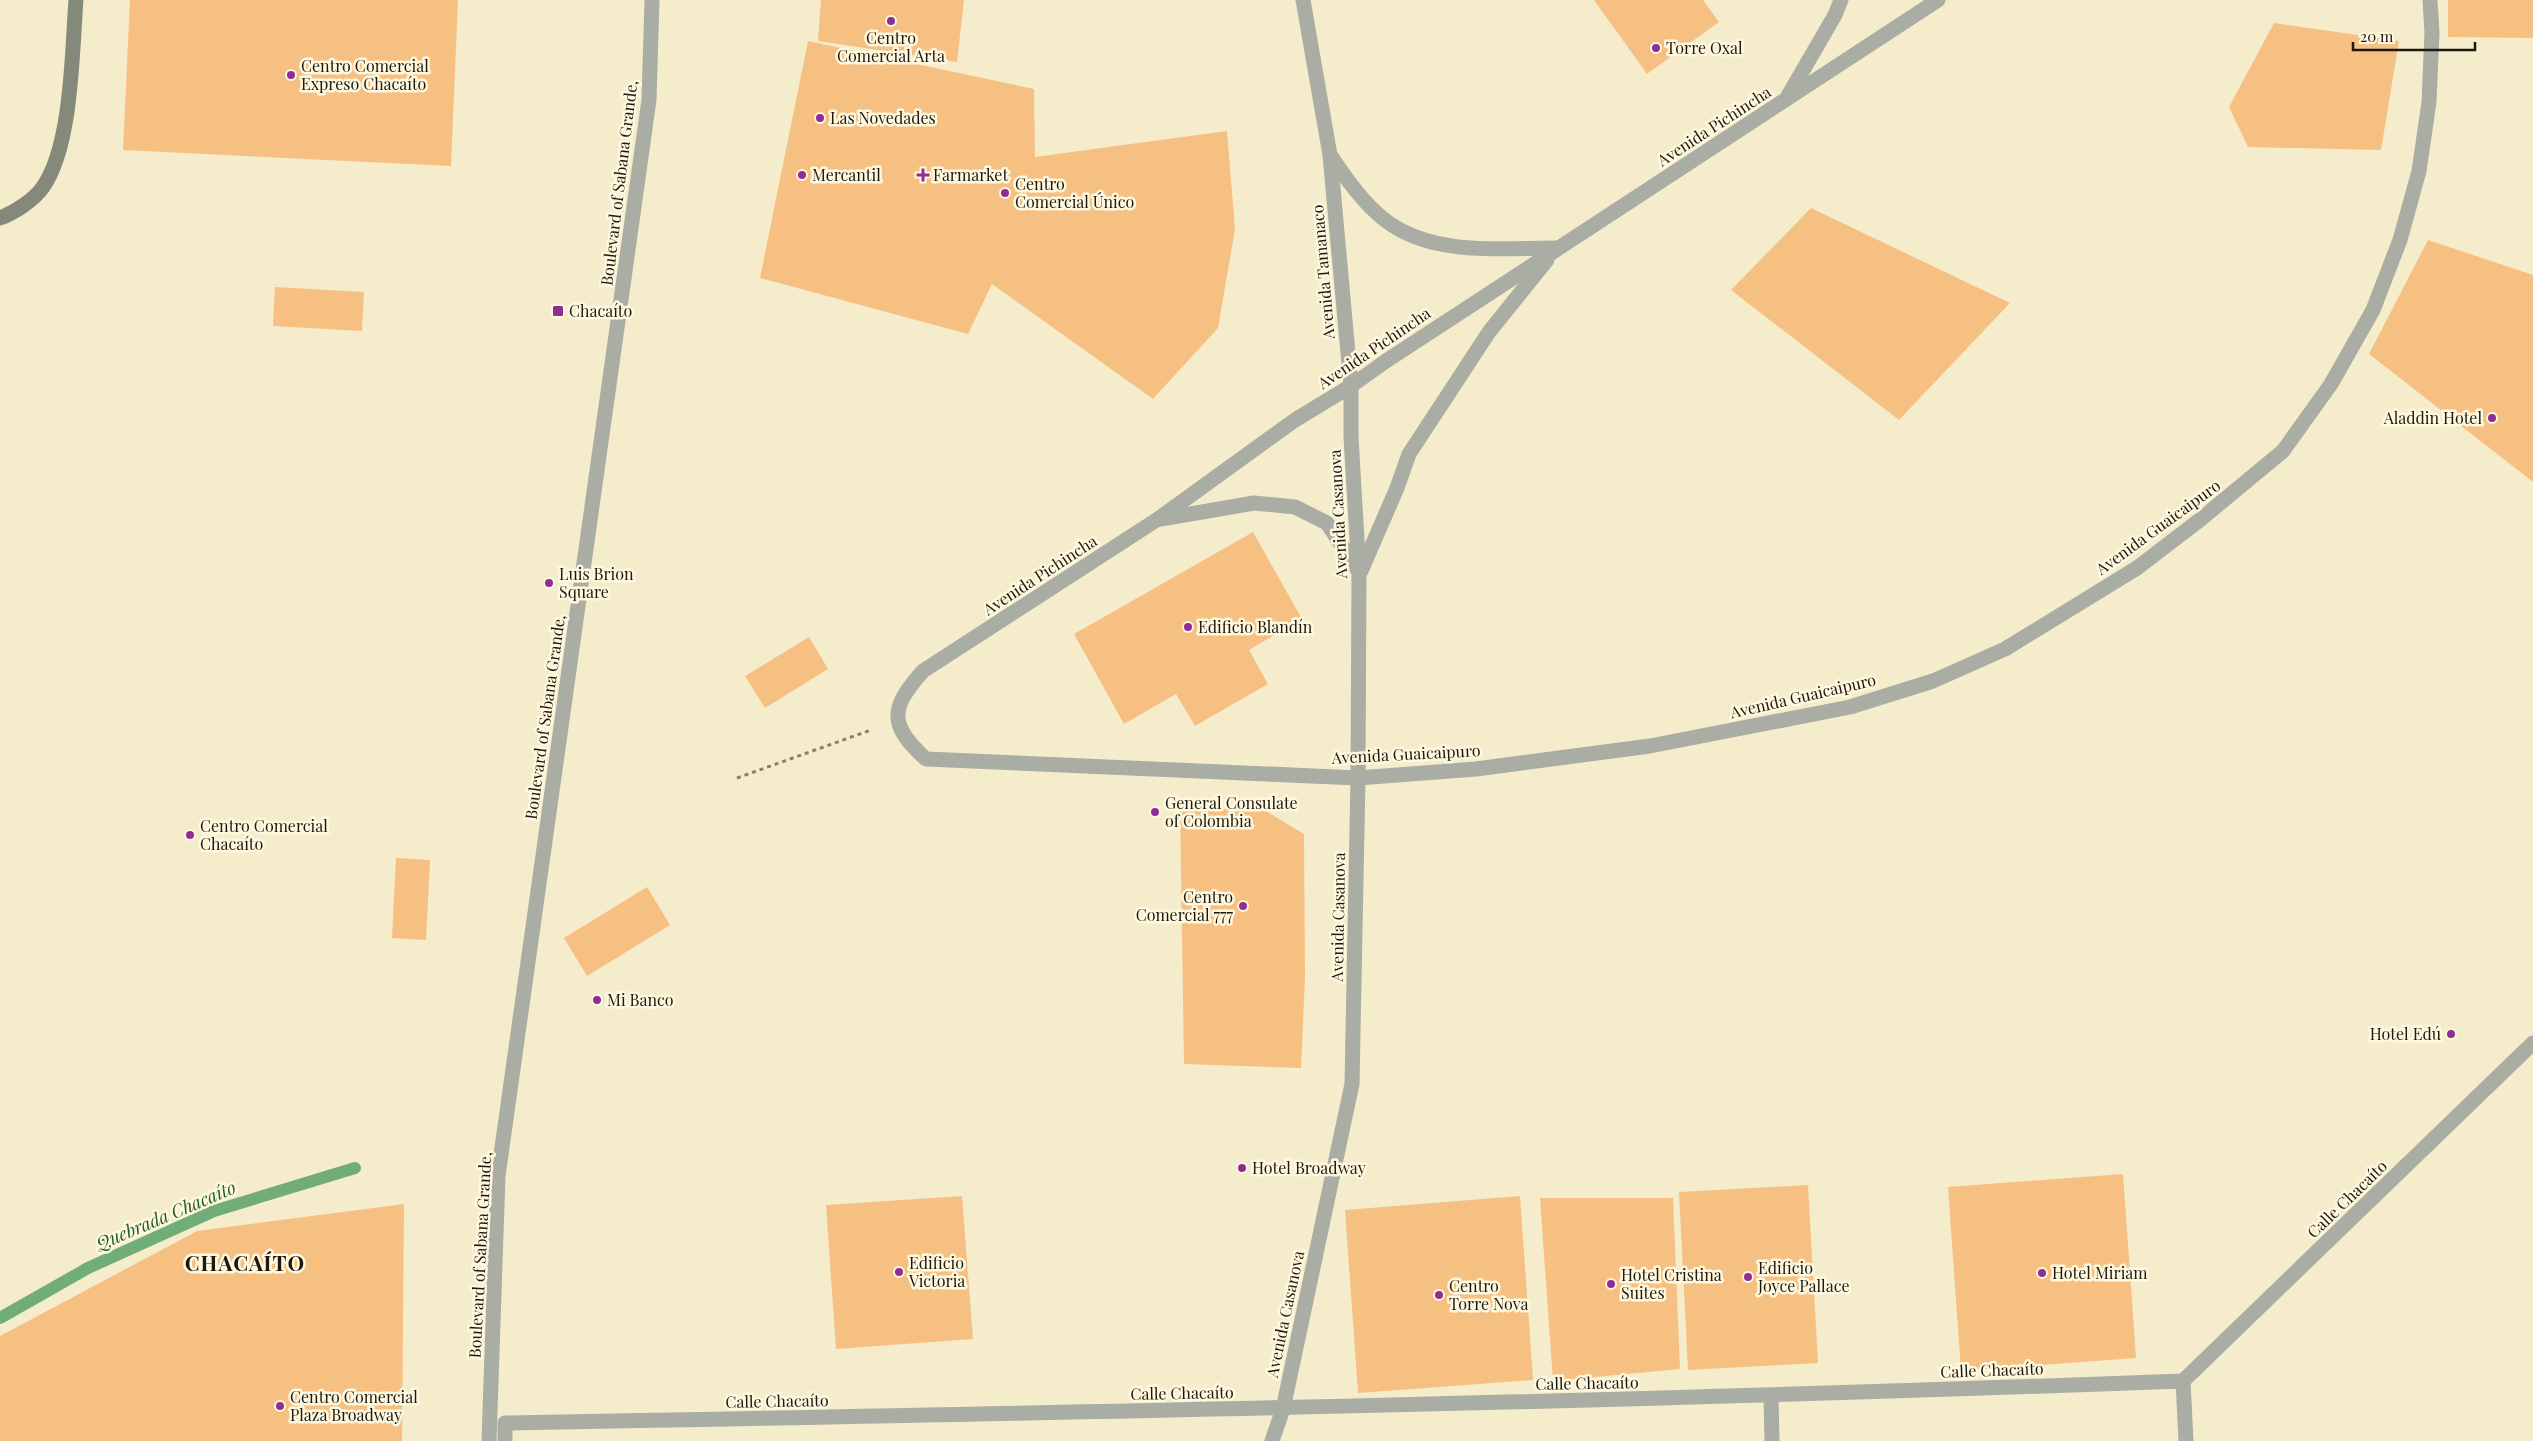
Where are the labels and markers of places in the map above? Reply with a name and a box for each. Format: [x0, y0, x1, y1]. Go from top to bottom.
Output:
marker: Centro Comercial Arta [885, 15, 897, 27]
place label: Centro Comercial Arta [837, 27, 945, 66]
place label: Torre Oxal [1666, 37, 1743, 58]
marker: Torre Oxal [1650, 42, 1662, 54]
place label: Centro Comercial Expreso Chacaíto [301, 55, 429, 94]
marker: Centro Comercial Expreso Chacaíto [285, 69, 297, 81]
place label: Las Novedades [830, 107, 936, 128]
marker: Las Novedades [814, 112, 826, 124]
place label: Mercantil [812, 164, 881, 185]
place label: Farmarket [933, 164, 1008, 185]
marker: Mercantil [796, 169, 808, 181]
marker: Farmarket [917, 169, 929, 181]
place label: Centro Comercial Único [1015, 173, 1135, 212]
marker: Centro Comercial Único [999, 187, 1011, 199]
place label: Chacaíto [569, 300, 632, 321]
marker: Chacaíto [551, 304, 565, 318]
place label: Aladdin Hotel [2383, 407, 2482, 428]
marker: Aladdin Hotel [2486, 412, 2498, 424]
place label: Luis Brion Square [559, 563, 634, 602]
marker: Luis Brion Square [543, 577, 555, 589]
place label: Edificio Blandín [1198, 616, 1313, 637]
marker: Edificio Blandín [1182, 621, 1194, 633]
place label: General Consulate of Colombia [1165, 792, 1298, 831]
marker: General Consulate of Colombia [1149, 806, 1161, 818]
place label: Centro Comercial Chacaíto [200, 815, 328, 854]
marker: Centro Comercial Chacaíto [184, 829, 196, 841]
place label: Centro Comercial 777 [1136, 886, 1233, 925]
marker: Centro Comercial 777 [1237, 900, 1249, 912]
place label: Mi Banco [607, 989, 674, 1010]
marker: Mi Banco [591, 994, 603, 1006]
place label: Hotel Edú [2370, 1023, 2441, 1044]
marker: Hotel Edú [2445, 1028, 2457, 1040]
place label: Hotel Broadway [1252, 1157, 1366, 1178]
marker: Hotel Broadway [1236, 1162, 1248, 1174]
place label: Edificio Victoria [908, 1252, 965, 1291]
place label: Edificio Joyce Pallace [1757, 1257, 1850, 1296]
place label: Hotel Miriam [2052, 1262, 2148, 1283]
place label: Hotel Cristina Suites [1621, 1264, 1722, 1303]
marker: Edificio Victoria [893, 1266, 905, 1278]
marker: Hotel Miriam [2036, 1267, 2048, 1279]
marker: Edificio Joyce Pallace [1742, 1271, 1754, 1283]
place label: Centro Torre Nova [1449, 1275, 1528, 1314]
marker: Hotel Cristina Suites [1605, 1278, 1617, 1290]
marker: Centro Torre Nova [1433, 1289, 1445, 1301]
place label: Centro Comercial Plaza Broadway [290, 1386, 418, 1425]
marker: Centro Comercial Plaza Broadway [274, 1400, 286, 1412]

